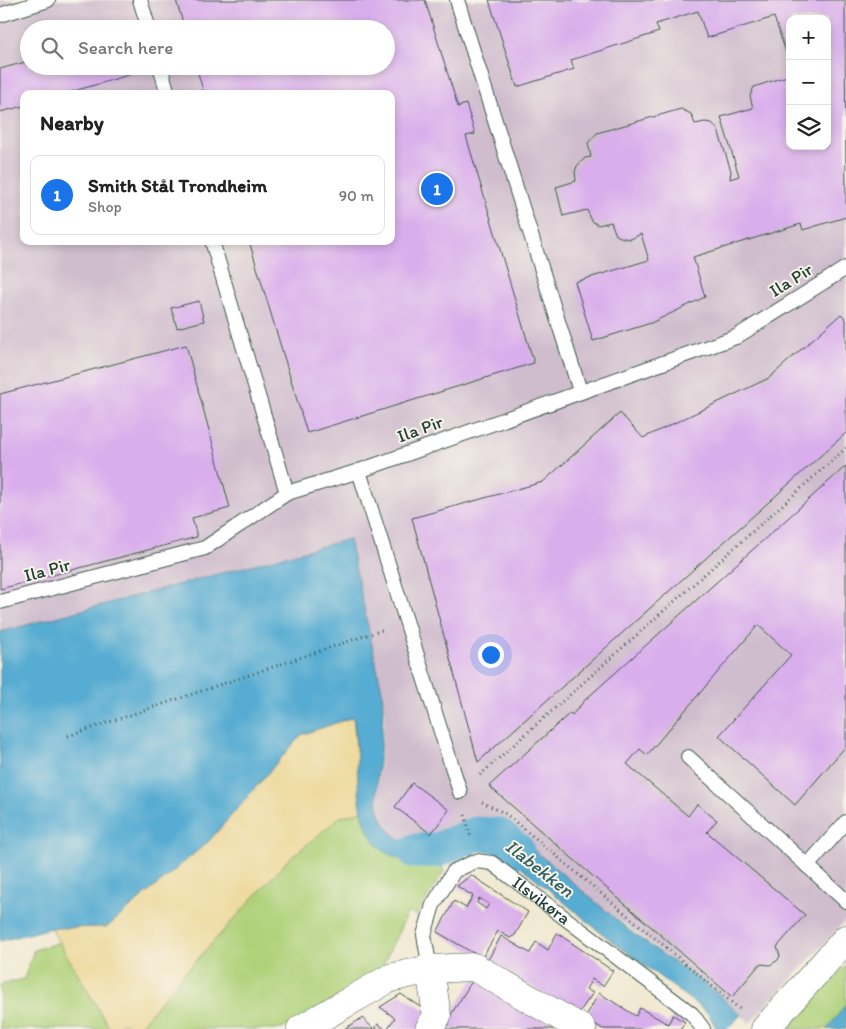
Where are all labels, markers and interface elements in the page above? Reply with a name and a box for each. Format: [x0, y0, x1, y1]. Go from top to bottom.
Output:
map controls [786, 15, 831, 150]
button: + [786, 15, 831, 60]
search box [20, 20, 395, 75]
icon: search [38, 34, 66, 62]
text: Search here [78, 36, 173, 59]
button: − [786, 60, 831, 105]
button: layers [786, 105, 831, 150]
text: Nearby [40, 110, 104, 135]
pin: 1 [421, 170, 453, 208]
text: Smith Stål Trondheim [88, 174, 267, 197]
text: 1 [53, 186, 61, 205]
text: 90 m [339, 186, 374, 205]
text: Shop [88, 197, 122, 216]
street label: Ila Pir [765, 258, 817, 302]
street label: Ila Pir [394, 411, 446, 447]
street label: Ila Pir [21, 553, 73, 587]
your location [478, 642, 504, 668]
water label: Ilabekken [501, 835, 579, 903]
street label: Ilsvikøra [508, 871, 575, 929]

